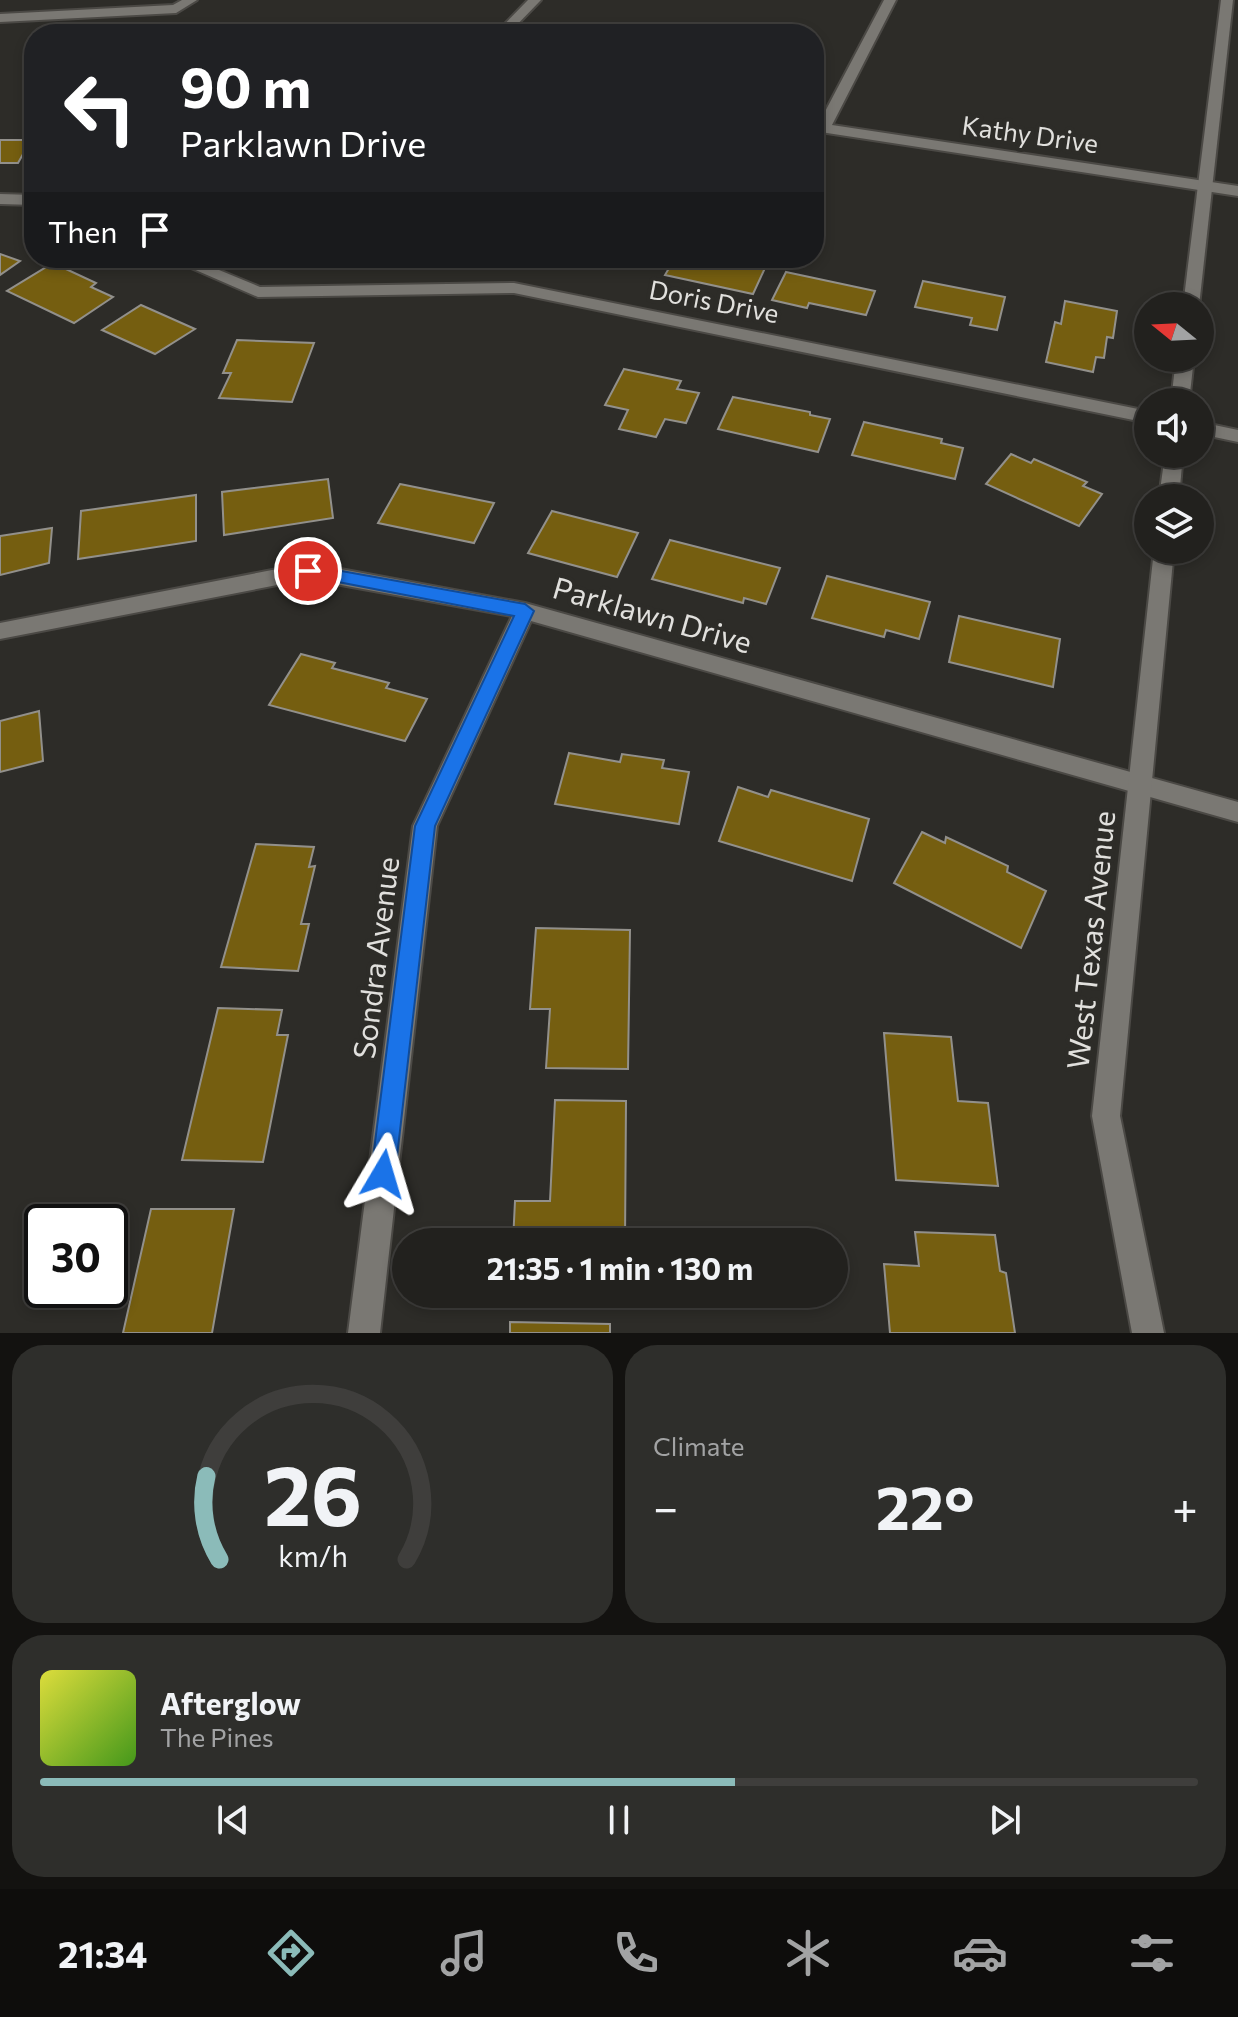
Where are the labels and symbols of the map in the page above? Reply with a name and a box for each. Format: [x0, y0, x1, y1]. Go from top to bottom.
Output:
street label: Kathy Drive [960, 109, 1100, 158]
street label: Doris Drive [647, 273, 782, 328]
north arrow [1134, 292, 1214, 372]
pin [274, 537, 342, 605]
street label: Parklawn Drive [549, 568, 756, 660]
street label: West Texas Avenue [1058, 809, 1121, 1071]
street label: Sondra Avenue [344, 855, 405, 1061]
position arrow [341, 1132, 425, 1216]
speed limit sign: 30 [24, 1204, 128, 1308]

